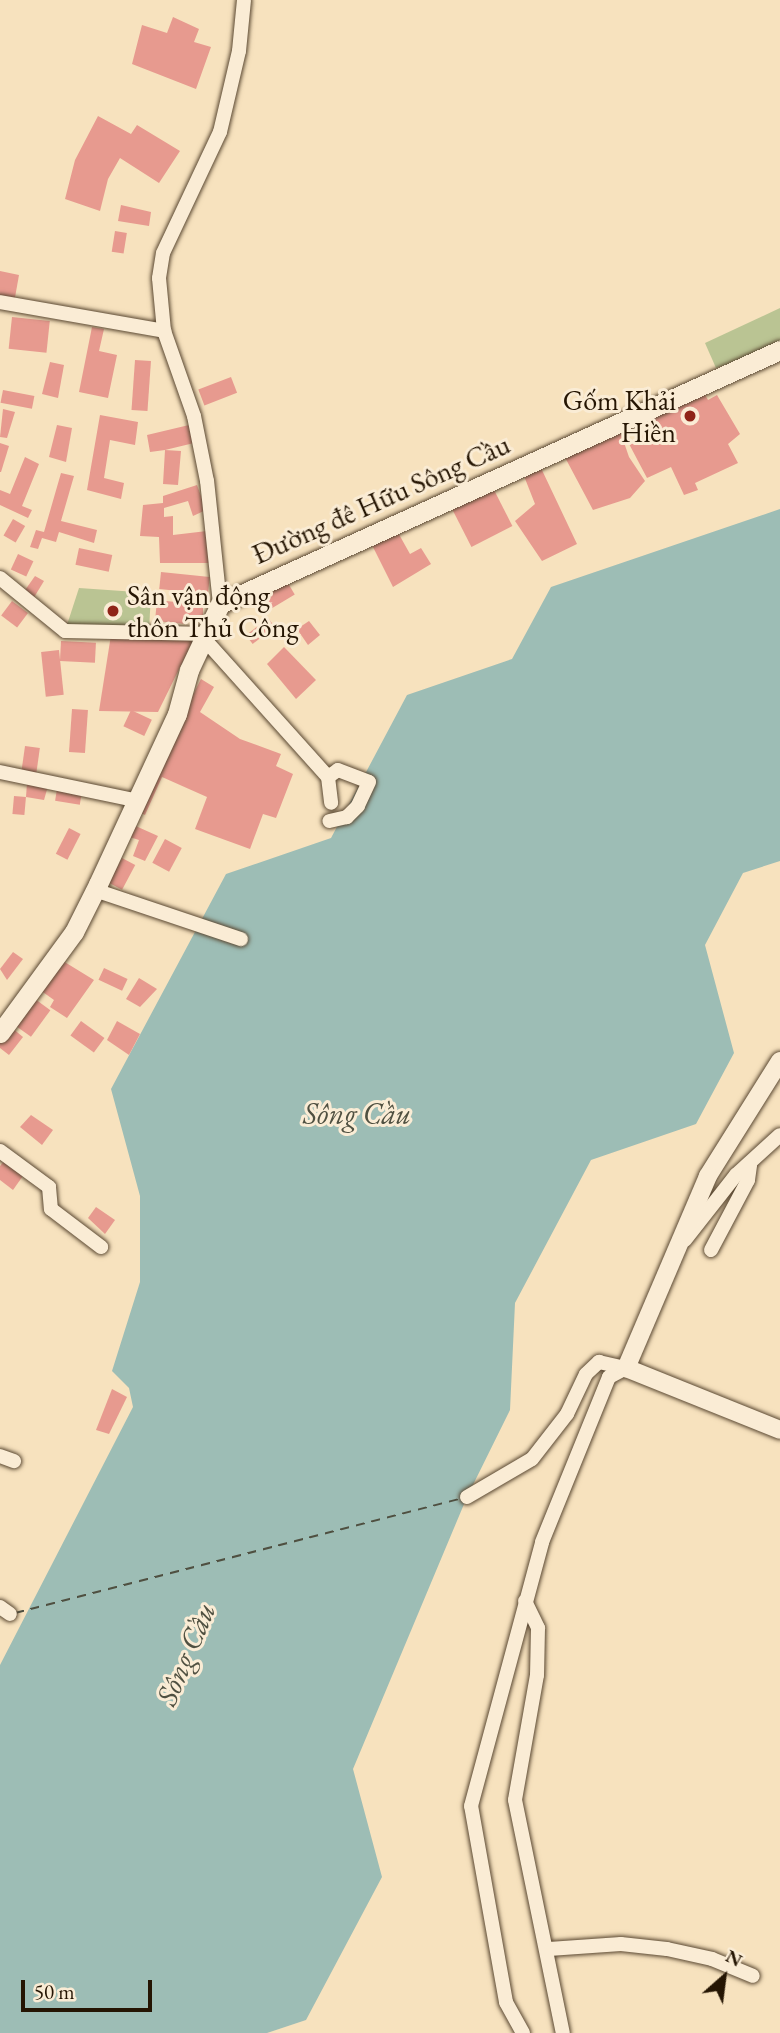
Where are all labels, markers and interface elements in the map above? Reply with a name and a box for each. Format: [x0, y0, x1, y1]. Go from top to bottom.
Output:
place label: Gốm Khải Hiền [563, 383, 676, 449]
marker: Gốm Khải Hiền [682, 408, 698, 424]
street label: Đường đê Hữu Sông Cầu [247, 427, 515, 571]
place label: Sân vận động thôn Thủ Công [127, 578, 299, 644]
marker: Sân vận động thôn Thủ Công [105, 603, 121, 619]
water label: Sông Cầu [303, 1096, 411, 1132]
water label: Sông Cầu [148, 1597, 224, 1711]
north arrow [689, 1942, 759, 2012]
text: N [721, 1943, 747, 1973]
scale bar [24, 1966, 156, 2010]
text: 50 m [34, 1978, 75, 2005]

